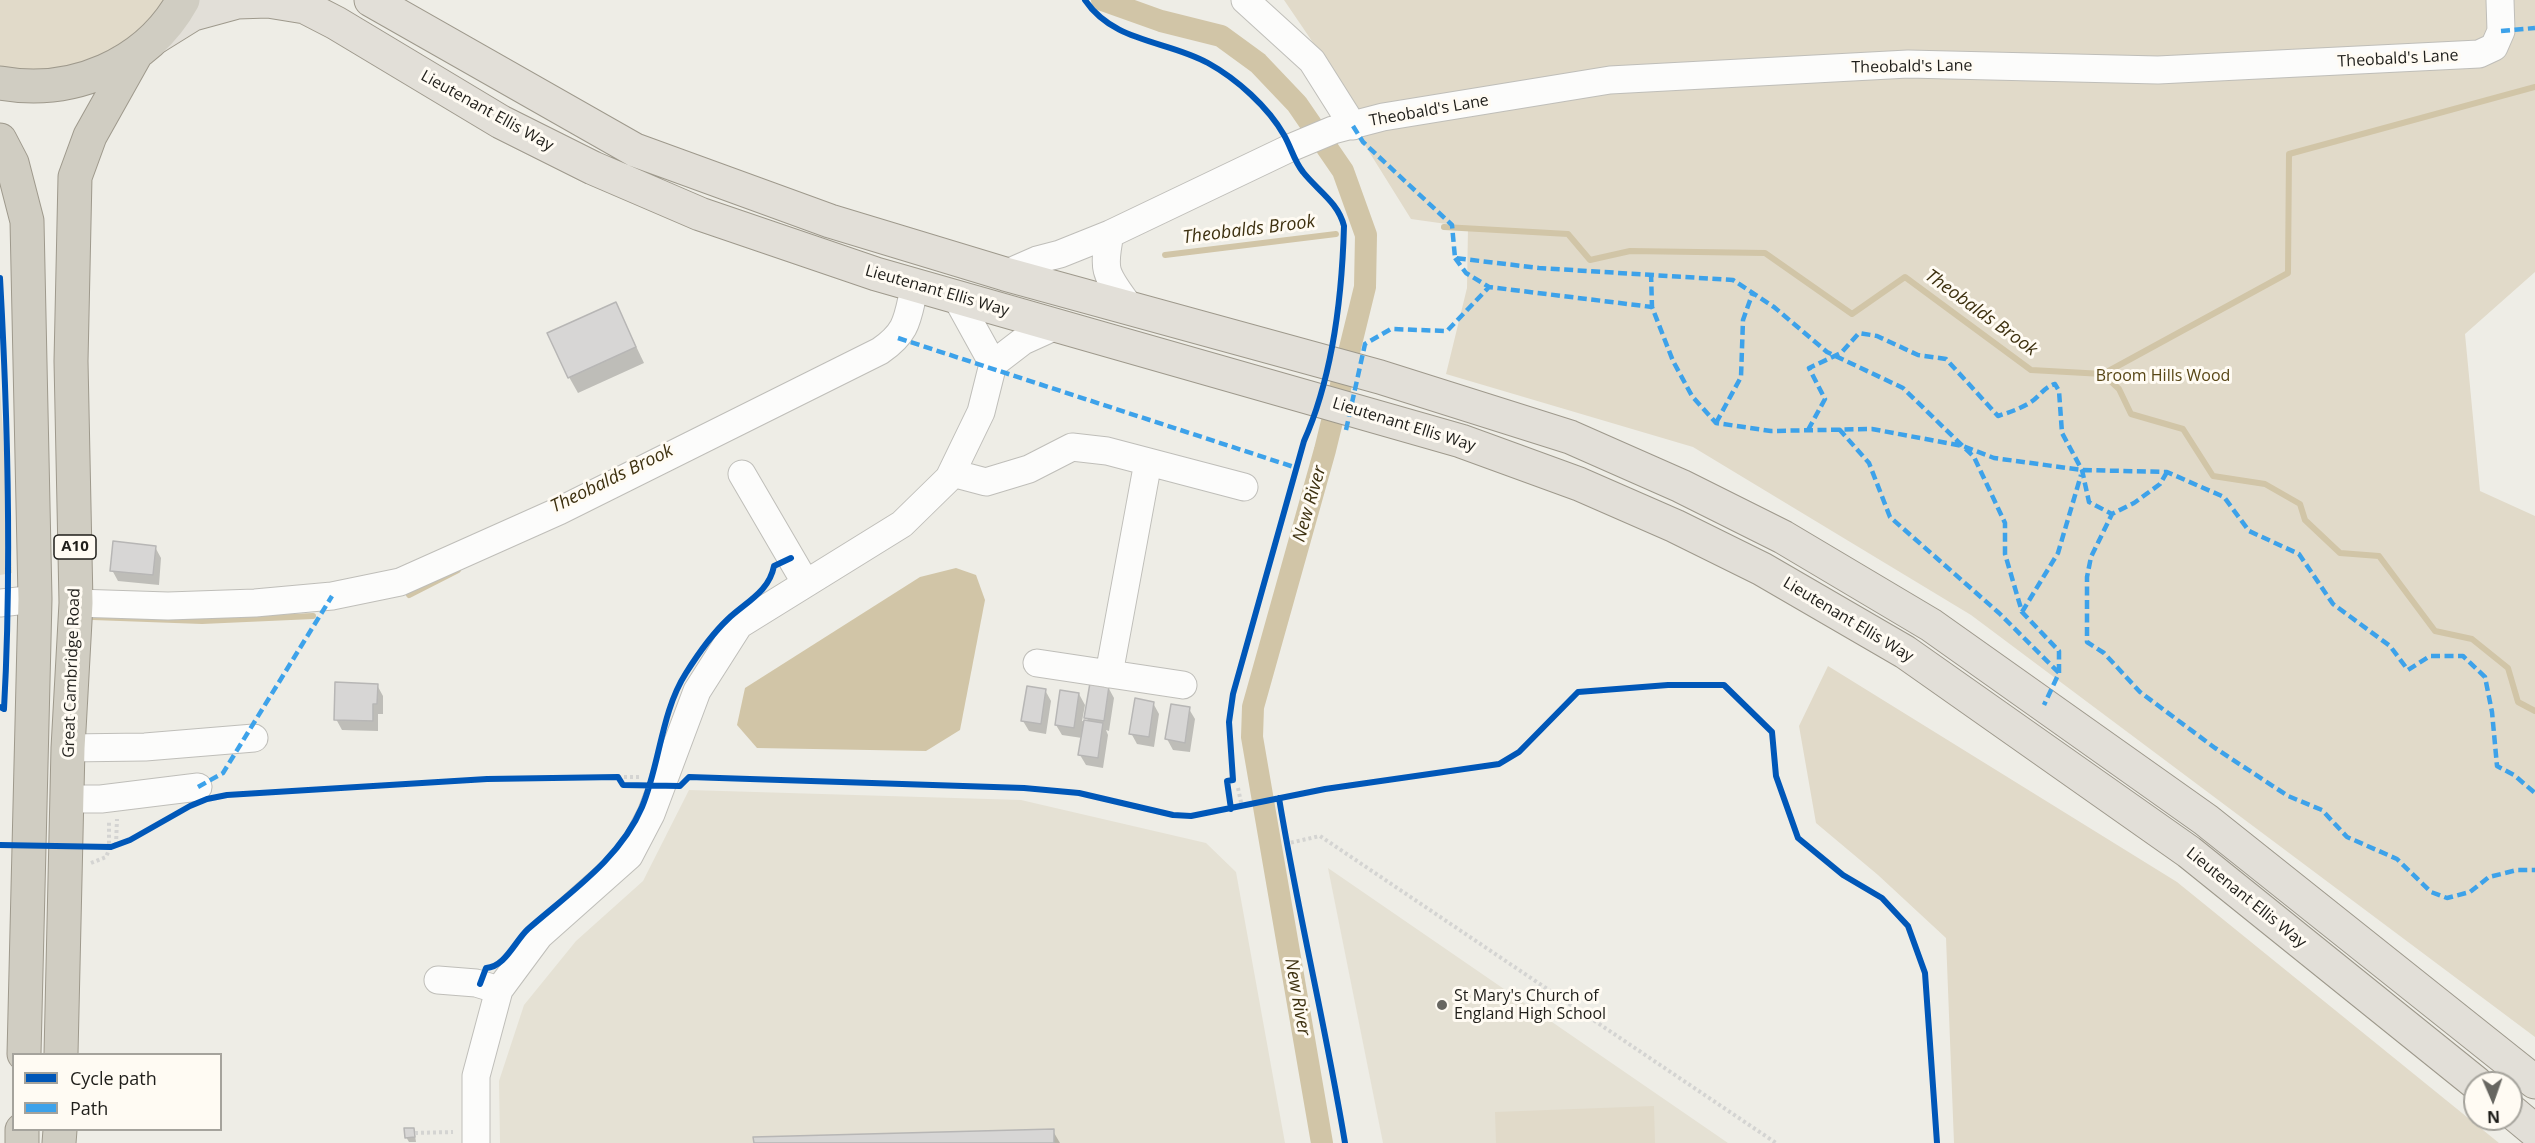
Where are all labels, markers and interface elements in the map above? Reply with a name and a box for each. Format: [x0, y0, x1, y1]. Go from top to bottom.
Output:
street label: Theobald's Lane [2337, 46, 2459, 72]
street label: Theobald's Lane [1851, 56, 1973, 78]
street label: Lieutenant Ellis Way [417, 67, 557, 155]
street label: Theobald's Lane [1368, 91, 1490, 131]
water label: Theobalds Brook [1181, 211, 1317, 249]
street label: Lieutenant Ellis Way [863, 261, 1011, 321]
water label: Theobalds Brook [1921, 265, 2041, 361]
park label: Broom Hills Wood [2096, 366, 2230, 386]
street label: Lieutenant Ellis Way [1330, 394, 1478, 456]
water label: Theobalds Brook [547, 440, 677, 518]
water label: New River [1289, 463, 1331, 545]
road number: A10 [54, 535, 96, 559]
street label: Lieutenant Ellis Way [1779, 573, 1917, 667]
street label: Great Cambridge Road [59, 588, 85, 758]
street label: Lieutenant Ellis Way [2182, 844, 2310, 952]
water label: New River [1280, 957, 1314, 1037]
place label: St Mary's Church of England High School [1454, 986, 1606, 1024]
marker: St Mary's Church of England High School [1435, 998, 1449, 1012]
legend [12, 1053, 222, 1131]
text: Cycle path [70, 1066, 157, 1090]
north arrow [2463, 1071, 2523, 1131]
text: Path [70, 1096, 108, 1120]
text: N [2487, 1106, 2500, 1128]

